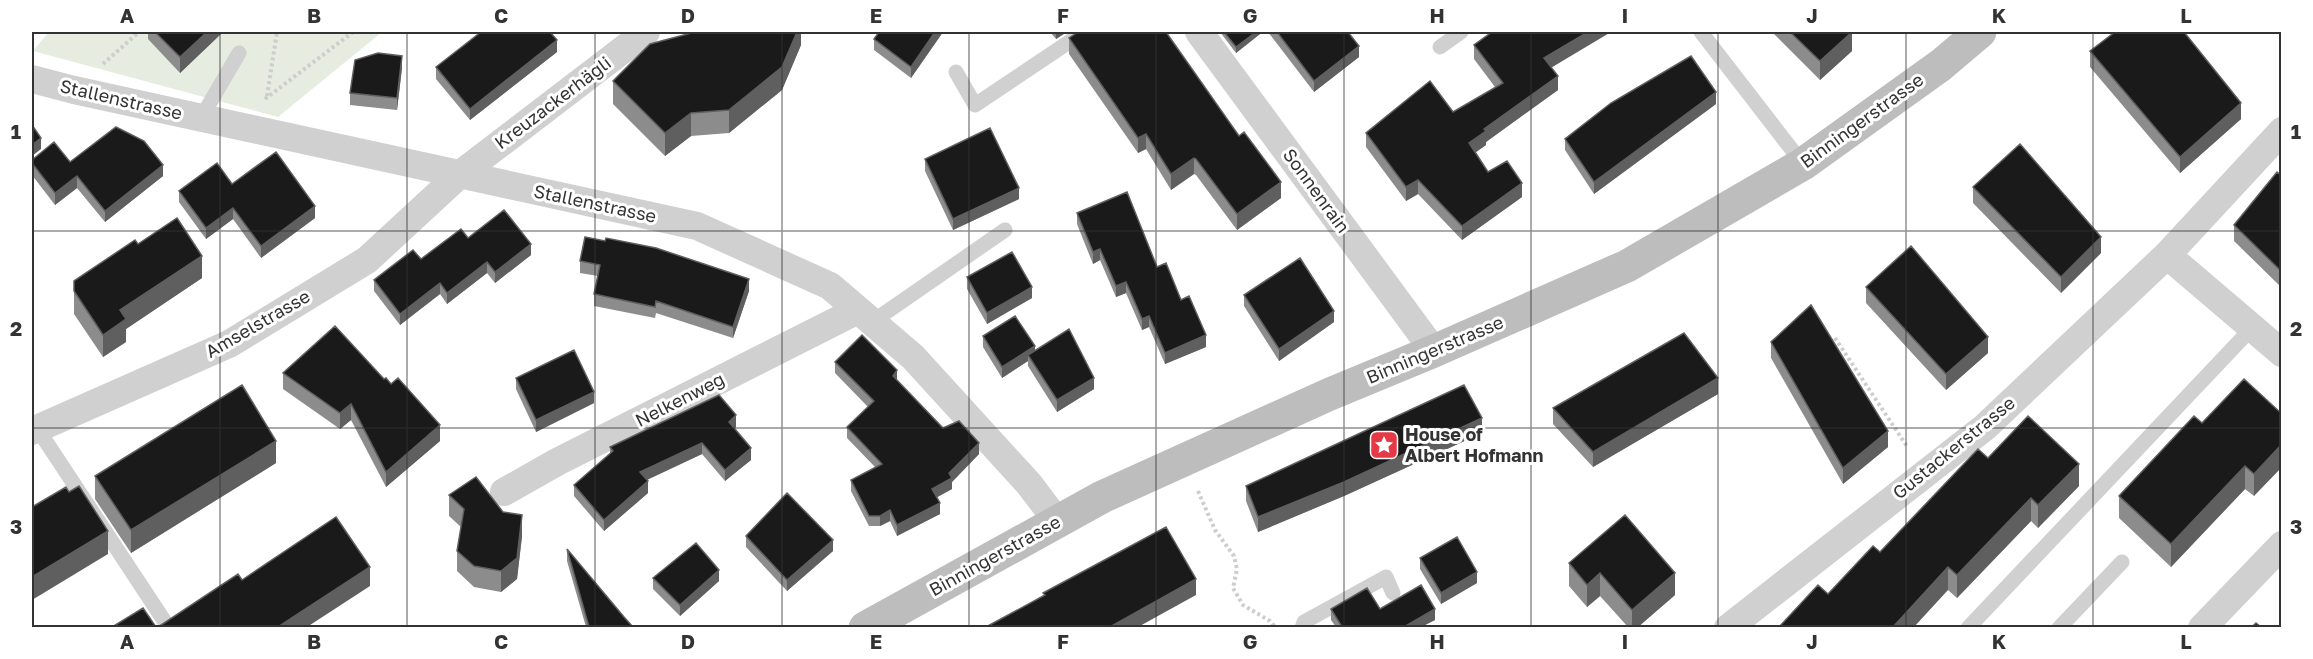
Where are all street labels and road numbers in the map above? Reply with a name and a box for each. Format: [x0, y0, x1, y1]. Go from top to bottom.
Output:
street label: Kreuzackerhägli [490, 51, 615, 153]
street label: Binningerstrasse [1796, 68, 1927, 172]
street label: Stallenstrasse [58, 74, 184, 124]
street label: Sonnenrain [1279, 144, 1355, 237]
street label: Stallenstrasse [532, 179, 658, 227]
street label: Amselstrasse [201, 284, 314, 362]
street label: Binningerstrasse [1363, 310, 1506, 388]
street label: Nelkenweg [631, 367, 728, 431]
street label: Gustackerstrasse [1888, 391, 2019, 503]
street label: Binningerstrasse [925, 510, 1064, 600]

